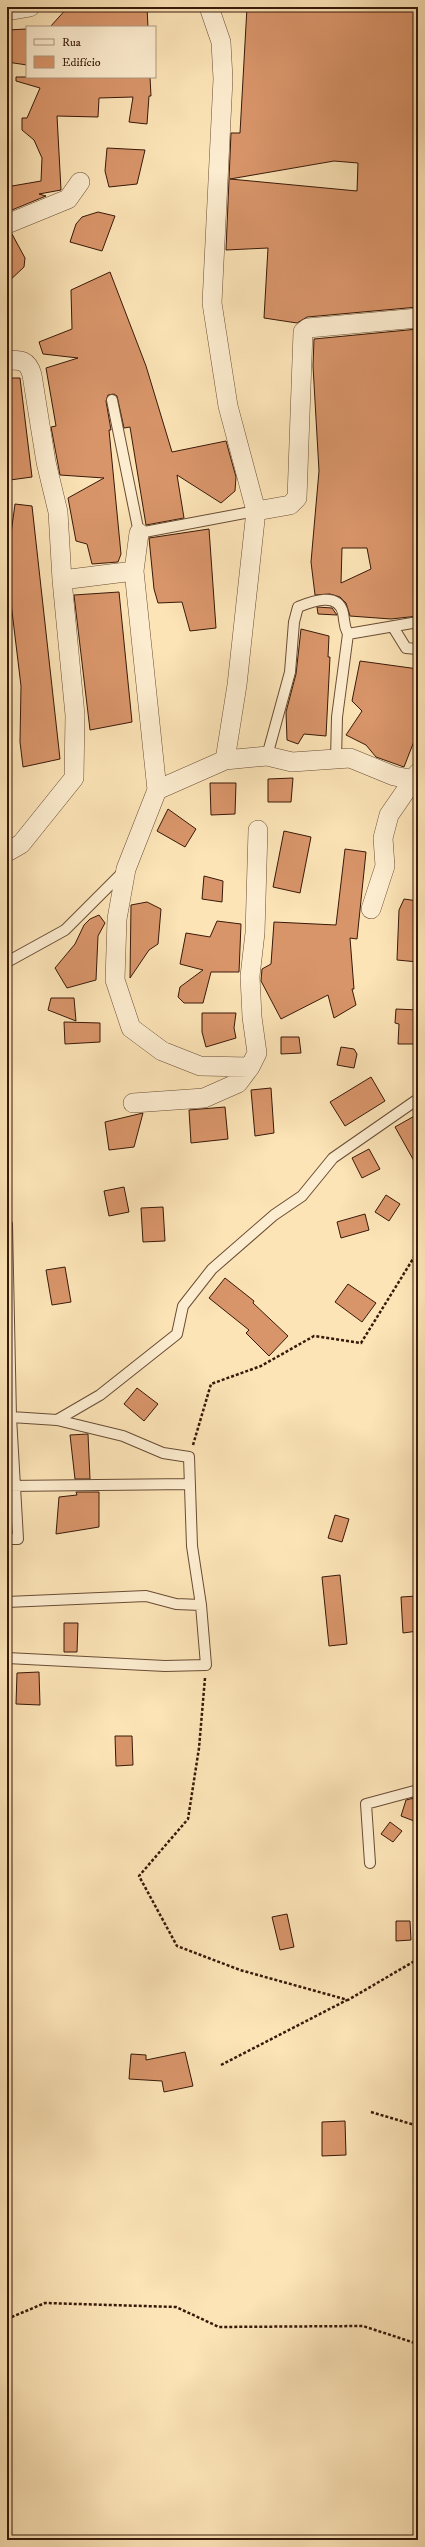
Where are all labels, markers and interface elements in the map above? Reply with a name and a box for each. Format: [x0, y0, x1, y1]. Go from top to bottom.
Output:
legend [26, 26, 156, 78]
text: Rua [62, 35, 82, 50]
text: Edifício [62, 55, 101, 70]

